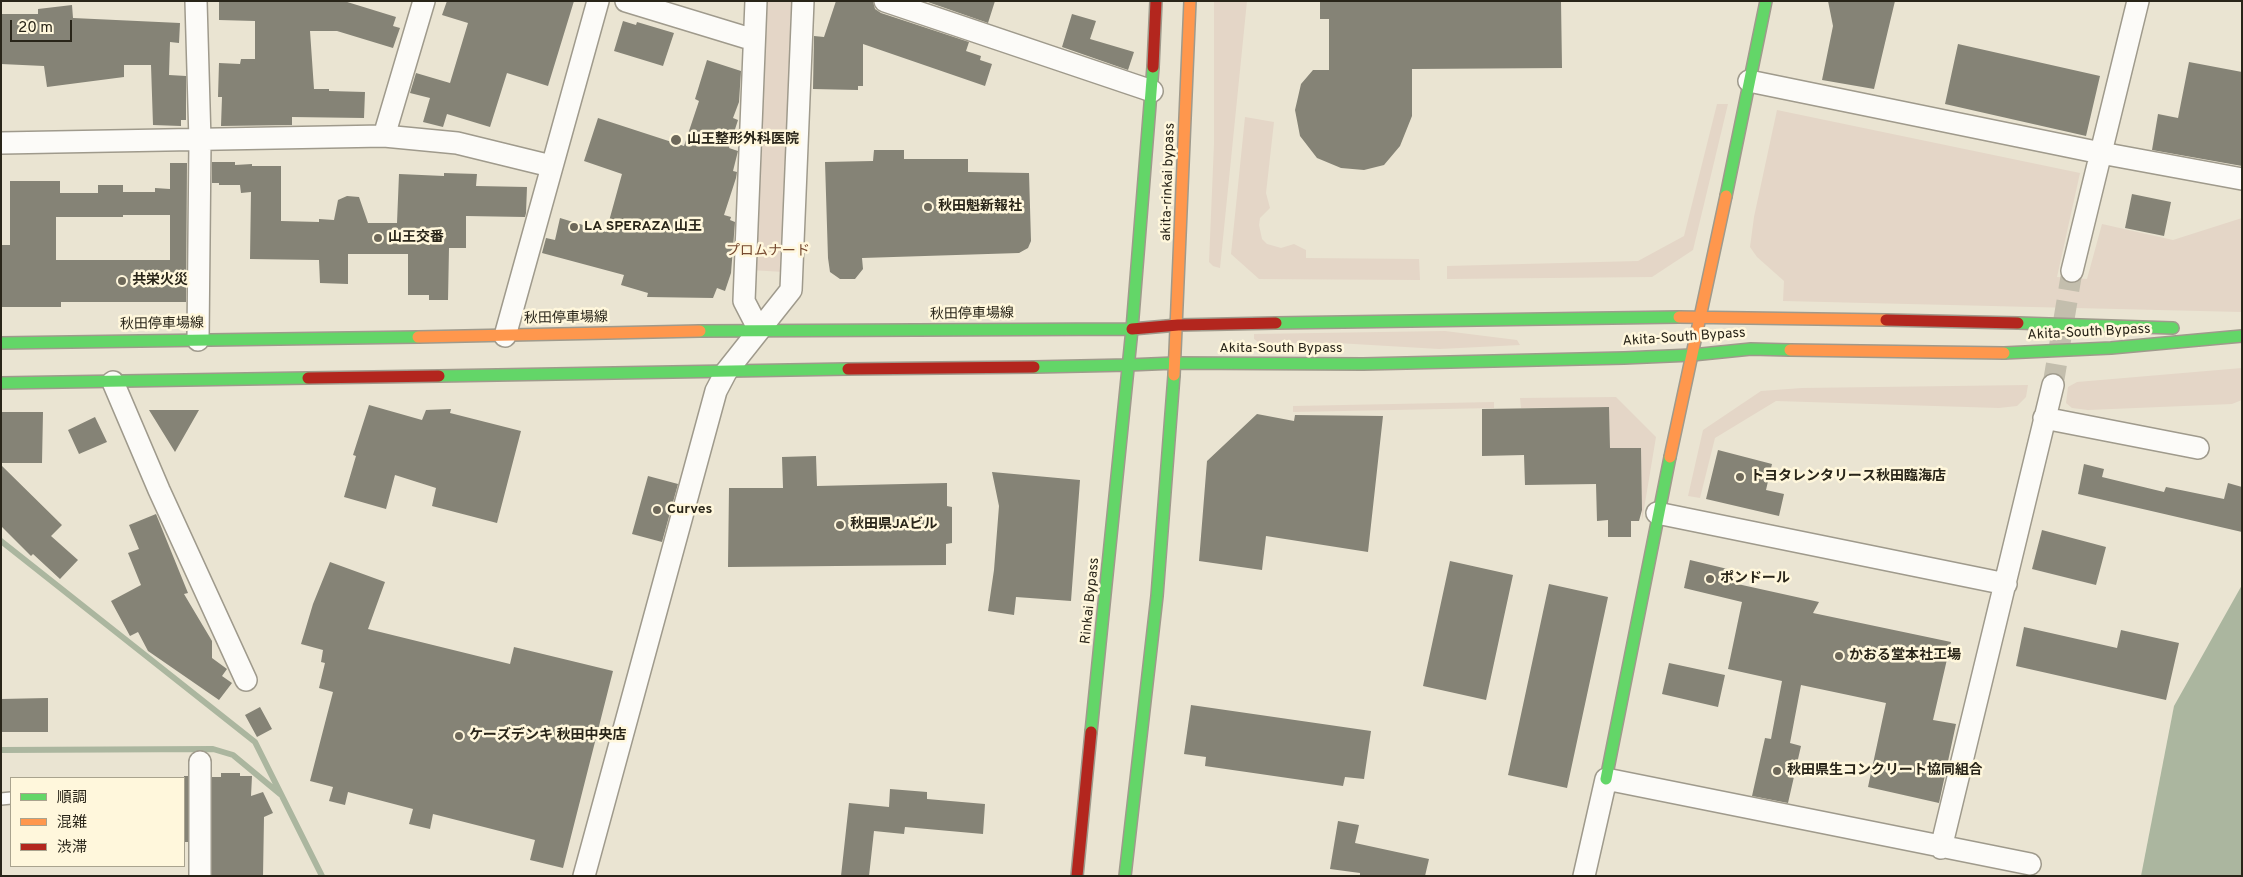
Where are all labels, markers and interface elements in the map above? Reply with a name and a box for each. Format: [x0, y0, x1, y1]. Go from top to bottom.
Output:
scale bar [12, 10, 75, 42]
text: 20 m [18, 19, 53, 38]
street label: akita-rinkai bypass [1159, 123, 1179, 241]
place label: 山王整形外科医院 [687, 132, 799, 148]
marker: 山王整形外科医院 [669, 133, 683, 147]
place label: 秋田魁新報社 [938, 199, 1022, 215]
marker: 秋田魁新報社 [922, 201, 934, 213]
place label: LA SPERAZA 山王 [584, 219, 702, 235]
marker: LA SPERAZA 山王 [568, 221, 580, 233]
place label: 山王交番 [388, 230, 444, 246]
marker: 山王交番 [372, 232, 384, 244]
park label: プロムナード [726, 244, 810, 260]
place label: 共栄火災 [132, 273, 188, 289]
marker: 共栄火災 [116, 275, 128, 287]
street label: 秋田停車場線 [930, 306, 1014, 324]
street label: 秋田停車場線 [524, 310, 608, 328]
street label: 秋田停車場線 [120, 316, 204, 334]
street label: Akita-South Bypass [2027, 321, 2151, 345]
street label: Akita-South Bypass [1622, 325, 1746, 351]
street label: Akita-South Bypass [1219, 341, 1343, 357]
place label: トヨタレンタリース秋田臨海店 [1750, 469, 1946, 485]
marker: トヨタレンタリース秋田臨海店 [1734, 471, 1746, 483]
place label: Curves [667, 502, 712, 518]
marker: Curves [651, 504, 663, 516]
place label: 秋田県JAビル [850, 517, 937, 533]
marker: 秋田県JAビル [834, 519, 846, 531]
street label: Rinkai Bypass [1078, 557, 1104, 645]
place label: ポンドール [1720, 571, 1790, 587]
marker: ポンドール [1704, 573, 1716, 585]
place label: かおる堂本社工場 [1849, 648, 1961, 664]
marker: かおる堂本社工場 [1833, 650, 1845, 662]
place label: ケーズデンキ 秋田中央店 [469, 728, 626, 744]
marker: ケーズデンキ 秋田中央店 [453, 730, 465, 742]
place label: 秋田県生コンクリート協同組合 [1787, 763, 1983, 779]
marker: 秋田県生コンクリート協同組合 [1771, 765, 1783, 777]
legend [10, 777, 185, 867]
text: 順調 [57, 789, 87, 808]
text: 混雑 [57, 814, 87, 833]
text: 渋滞 [57, 839, 87, 858]

